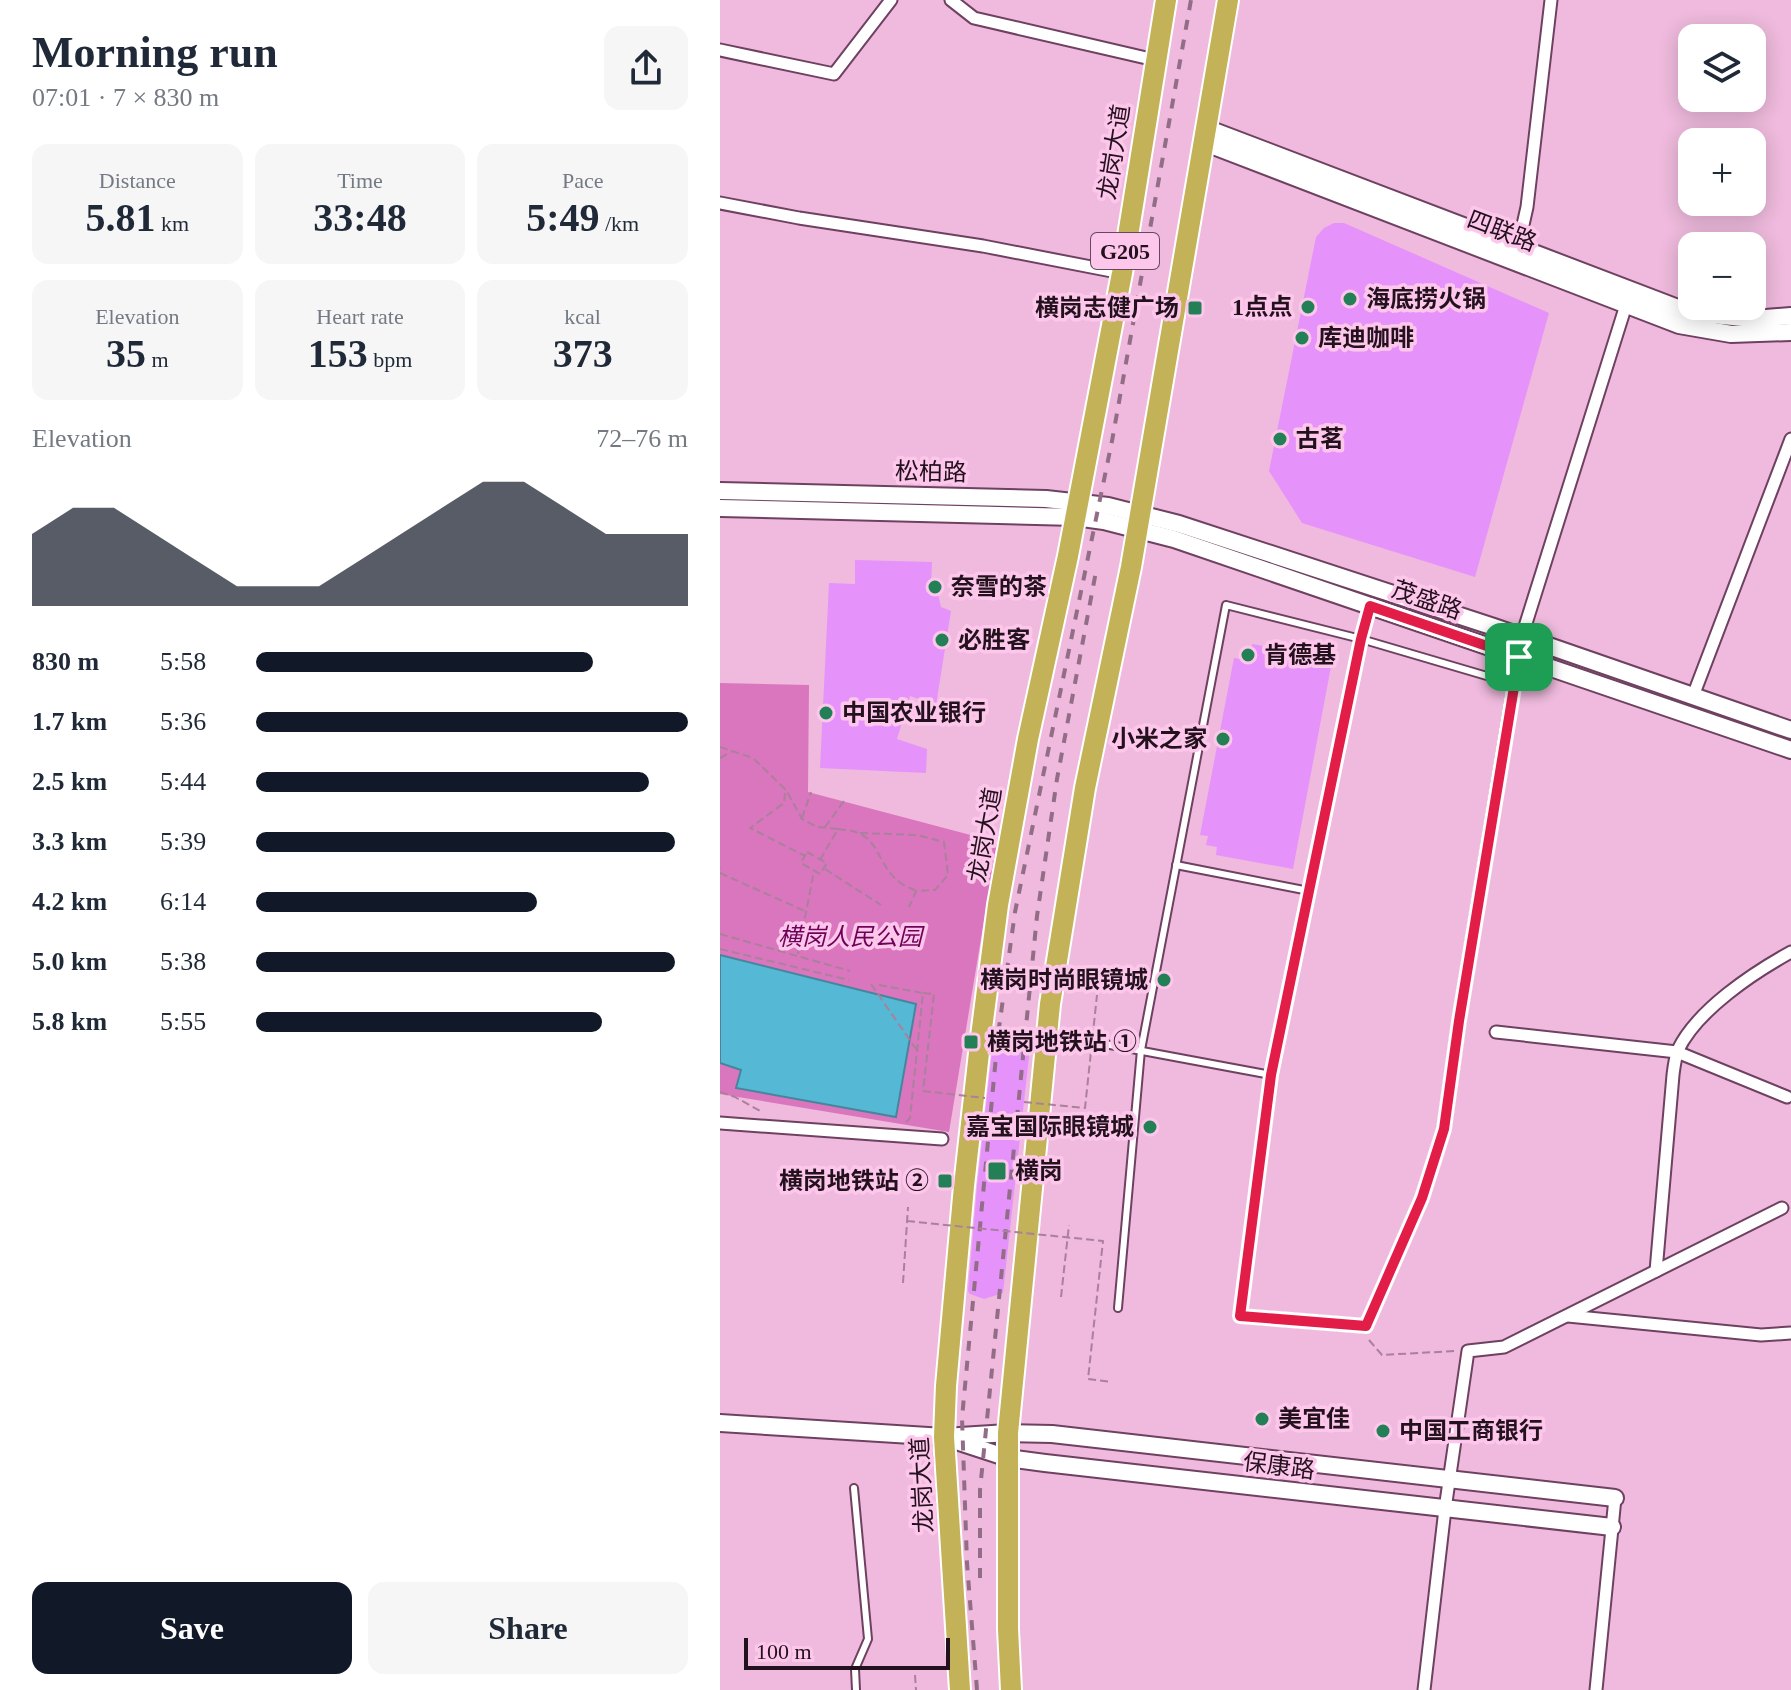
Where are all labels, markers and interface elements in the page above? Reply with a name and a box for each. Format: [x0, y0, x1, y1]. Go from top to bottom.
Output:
map controls [1678, 24, 1766, 320]
button: layers [1678, 24, 1766, 112]
button: share [604, 26, 688, 110]
text: Morning run [32, 28, 278, 77]
text: 07:01 · 7 × 830 m [32, 83, 219, 112]
street label: 龙岗大道 [1094, 103, 1134, 201]
button: + [1678, 128, 1766, 216]
text: Distance [99, 168, 176, 193]
text: Time [337, 168, 383, 193]
text: Pace [562, 168, 603, 193]
text: 5.81 [86, 195, 156, 240]
text: 33:48 [313, 195, 407, 240]
text: 5:49 [526, 195, 599, 240]
street label: 四联路 [1464, 206, 1540, 256]
text: km [156, 211, 189, 236]
text: /km [599, 211, 639, 236]
button: − [1678, 232, 1766, 320]
road number: G205 [1091, 233, 1159, 269]
place label: 海底捞火锅 [1366, 286, 1486, 312]
marker: 海底捞火锅 [1341, 290, 1359, 308]
place label: 1点点 [1232, 294, 1292, 320]
place label: 横岗志健广场 [1035, 295, 1179, 321]
marker: 1点点 [1299, 298, 1317, 316]
marker: 横岗志健广场 [1186, 299, 1204, 317]
text: Elevation [95, 304, 179, 329]
text: Heart rate [316, 304, 404, 329]
text: kcal [564, 304, 601, 329]
place label: 库迪咖啡 [1318, 325, 1414, 351]
marker: 库迪咖啡 [1293, 329, 1311, 347]
text: 35 [106, 331, 146, 376]
text: 153 [308, 331, 368, 376]
text: 373 [553, 331, 613, 376]
text: m [146, 347, 169, 372]
text: bpm [368, 347, 412, 372]
text: Elevation [32, 424, 132, 453]
text: 72–76 m [596, 424, 688, 453]
place label: 古茗 [1296, 426, 1344, 452]
marker: 古茗 [1271, 430, 1289, 448]
street label: 松柏路 [895, 458, 967, 486]
place label: 奈雪的茶 [951, 574, 1047, 600]
street label: 茂盛路 [1389, 576, 1465, 624]
marker: 奈雪的茶 [926, 578, 944, 596]
pin [1485, 623, 1553, 691]
place label: 必胜客 [958, 627, 1030, 653]
marker: 必胜客 [933, 631, 951, 649]
icon: arrive [1497, 635, 1541, 679]
place label: 肯德基 [1264, 642, 1336, 668]
marker: 肯德基 [1239, 646, 1257, 664]
text: 830 m [32, 647, 99, 676]
text: 5:58 [160, 647, 206, 676]
place label: 中国农业银行 [842, 700, 986, 726]
marker: 中国农业银行 [817, 704, 835, 722]
text: 1.7 km [32, 707, 107, 736]
text: 5:36 [160, 707, 206, 736]
place label: 小米之家 [1111, 726, 1207, 752]
marker: 小米之家 [1214, 730, 1232, 748]
text: 2.5 km [32, 767, 107, 796]
text: 5:44 [160, 767, 206, 796]
street label: 龙岗大道 [964, 785, 1006, 885]
text: 3.3 km [32, 827, 107, 856]
text: 5:39 [160, 827, 206, 856]
text: 4.2 km [32, 887, 107, 916]
text: 6:14 [160, 887, 206, 916]
park label: 横岗人民公园 [778, 924, 925, 950]
text: 5.0 km [32, 947, 107, 976]
text: 5:38 [160, 947, 206, 976]
place label: 横岗时尚眼镜城 [980, 967, 1148, 993]
marker: 横岗时尚眼镜城 [1155, 971, 1173, 989]
text: 5.8 km [32, 1007, 107, 1036]
text: 5:55 [160, 1007, 206, 1036]
place label: 横岗地铁站 ① [987, 1029, 1137, 1055]
marker: 横岗地铁站 ① [962, 1033, 980, 1051]
place label: 嘉宝国际眼镜城 [966, 1114, 1134, 1140]
marker: 嘉宝国际眼镜城 [1141, 1118, 1159, 1136]
place label: 横岗 [1015, 1158, 1063, 1184]
marker: 横岗 [986, 1160, 1008, 1182]
place label: 横岗地铁站 ② [779, 1168, 929, 1194]
marker: 横岗地铁站 ② [936, 1172, 954, 1190]
place label: 美宜佳 [1278, 1406, 1350, 1432]
marker: 美宜佳 [1253, 1410, 1271, 1428]
place label: 中国工商银行 [1399, 1418, 1543, 1444]
marker: 中国工商银行 [1374, 1422, 1392, 1440]
street label: 龙岗大道 [907, 1436, 937, 1534]
street label: 保康路 [1242, 1449, 1316, 1483]
button: Save [32, 1582, 352, 1674]
button: Share [368, 1582, 688, 1674]
scale bar [744, 1634, 950, 1670]
text: 100 m [756, 1639, 812, 1664]

